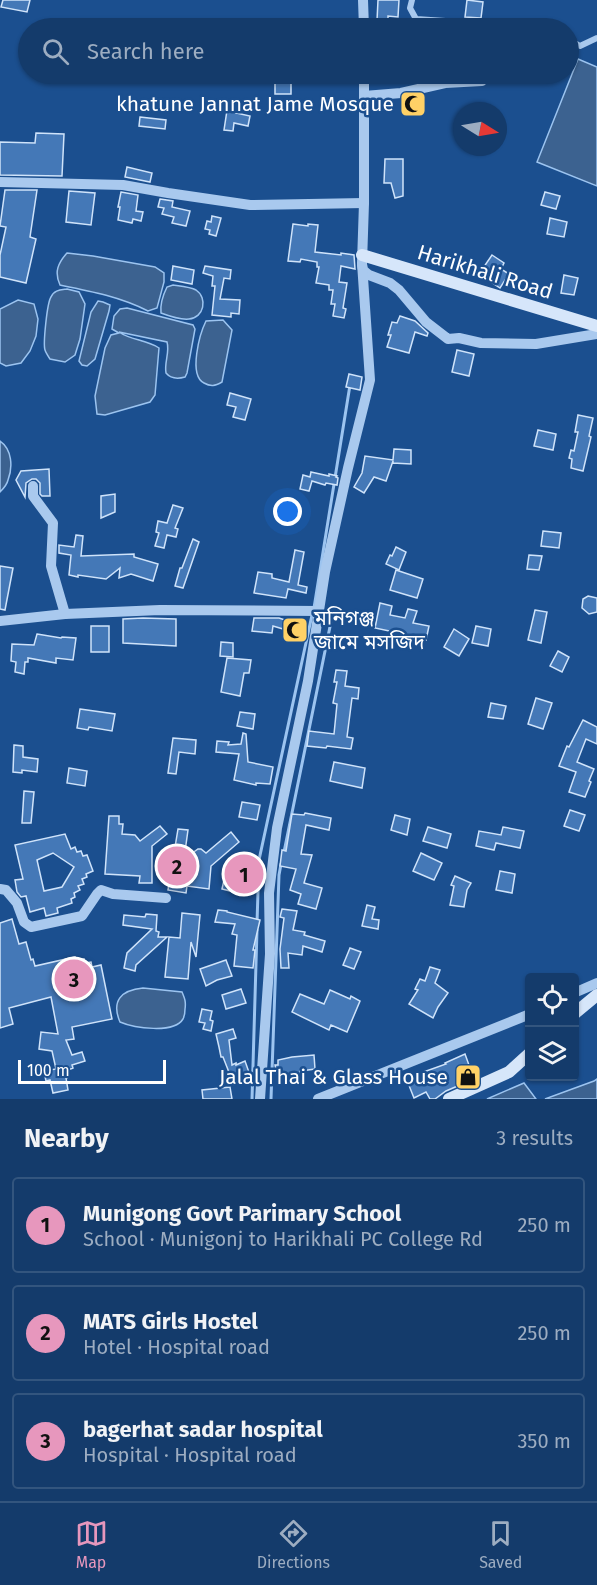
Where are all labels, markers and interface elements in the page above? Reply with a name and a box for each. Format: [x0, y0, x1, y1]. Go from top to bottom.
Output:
search box [18, 18, 579, 84]
icon: search [39, 35, 72, 68]
text: Search here [87, 38, 205, 65]
mosque icon: khatune Jannat Jame Mosque [398, 89, 428, 119]
place label: khatune Jannat Jame Mosque [116, 91, 394, 117]
north arrow [453, 102, 507, 156]
street label: Harikhali Road [414, 239, 556, 305]
your location [273, 497, 302, 526]
place label: মনিগঞ্জ জামে মসজিদ [313, 605, 425, 655]
mosque icon: মনিগঞ্জ জামে মসজিদ [280, 615, 310, 645]
pin: 2 [158, 844, 196, 888]
pin: 1 [224, 852, 264, 896]
pin: 3 [54, 956, 94, 1002]
map controls [525, 973, 579, 1081]
button: locate [525, 973, 579, 1027]
button: layers [525, 1027, 579, 1081]
scale bar [18, 1057, 166, 1084]
text: 100 m [27, 1061, 70, 1080]
shop icon: Jalal Thai & Glass House [453, 1062, 483, 1092]
place label: Jalal Thai & Glass House [219, 1064, 448, 1090]
text: Nearby [24, 1123, 109, 1154]
text: 3 results [496, 1126, 573, 1150]
text: Munigong Govt Parimary School [83, 1200, 401, 1227]
text: 1 [41, 1213, 50, 1237]
text: 250 m [517, 1213, 571, 1237]
text: School · Munigonj to Harikhali PC College Rd [83, 1227, 483, 1251]
text: MATS Girls Hostel [83, 1308, 258, 1335]
text: 2 [40, 1321, 51, 1345]
text: 250 m [517, 1321, 571, 1345]
text: Hotel · Hospital road [83, 1335, 270, 1359]
text: bagerhat sadar hospital [83, 1416, 323, 1443]
text: 3 [40, 1429, 51, 1453]
text: 350 m [517, 1429, 571, 1453]
text: Hospital · Hospital road [83, 1443, 297, 1467]
tab: Map [75, 1517, 108, 1572]
tab: Directions [257, 1517, 330, 1572]
tab: Saved [479, 1517, 522, 1572]

